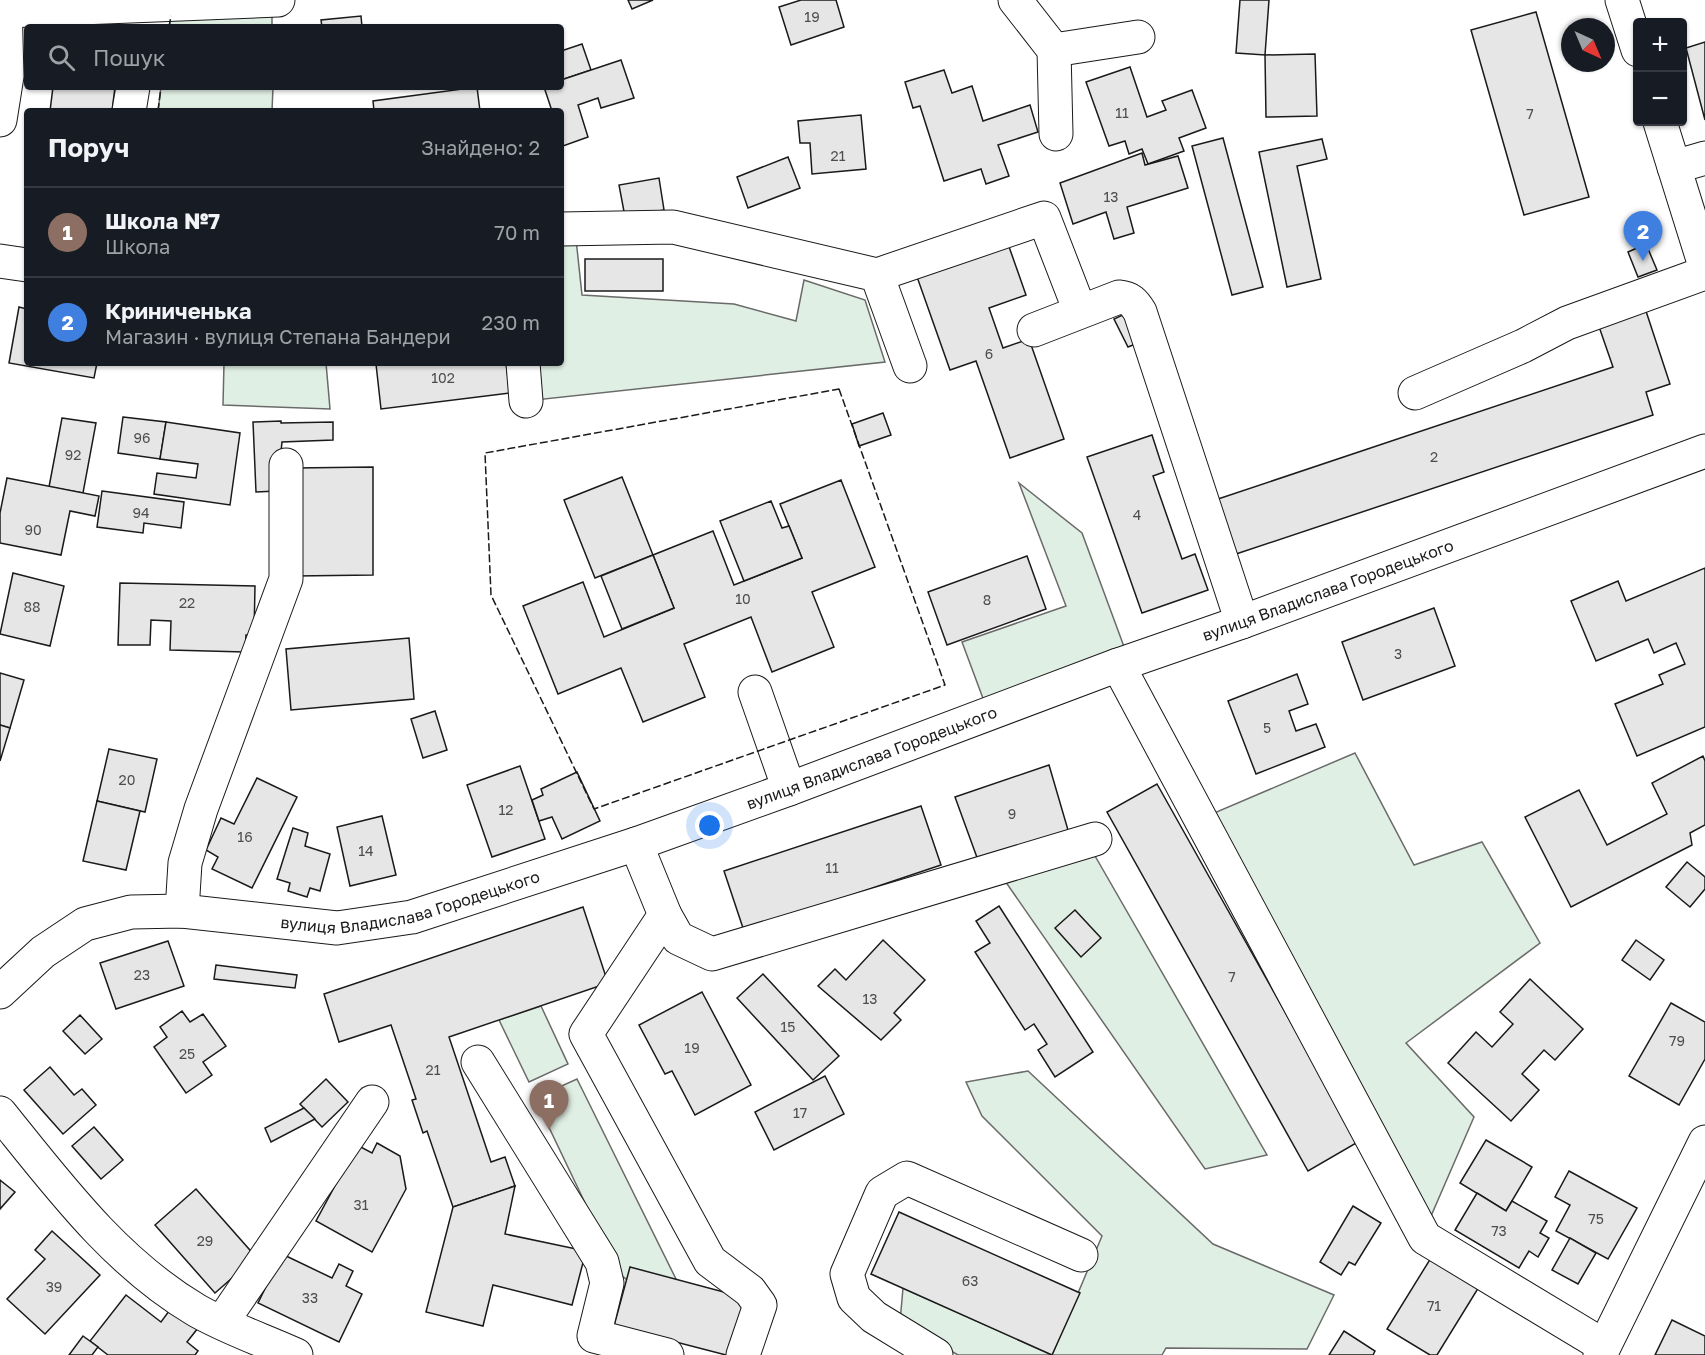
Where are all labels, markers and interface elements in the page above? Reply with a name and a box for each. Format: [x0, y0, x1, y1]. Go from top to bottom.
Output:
house number: 19 [804, 8, 820, 25]
north arrow [1561, 18, 1615, 72]
map controls [1633, 18, 1687, 126]
button: + [1633, 18, 1687, 72]
search box [24, 24, 564, 90]
icon: search [45, 41, 78, 74]
text: Пошук [93, 44, 166, 71]
button: − [1633, 72, 1687, 126]
house number: 11 [1115, 104, 1129, 121]
house number: 7 [1526, 105, 1534, 122]
text: Поруч [48, 132, 129, 163]
text: Знайдено: 2 [421, 135, 540, 159]
house number: 21 [831, 147, 846, 164]
house number: 13 [1104, 188, 1118, 205]
text: Школа №7 [105, 207, 220, 234]
pin: 2 [1624, 212, 1662, 261]
text: 1 [62, 220, 73, 244]
text: 70 m [494, 220, 540, 244]
text: Школа [105, 234, 170, 258]
text: Криниченька [105, 297, 251, 324]
text: 2 [61, 310, 74, 334]
text: 230 m [482, 310, 540, 334]
text: Магазин · вулиця Степана Бандери [105, 324, 451, 348]
house number: 6 [985, 345, 993, 362]
house number: 102 [431, 369, 455, 386]
house number: 96 [134, 429, 150, 446]
house number: 92 [65, 446, 81, 463]
house number: 2 [1430, 448, 1438, 465]
house number: 94 [132, 504, 150, 521]
house number: 4 [1133, 506, 1141, 523]
house number: 90 [24, 521, 42, 538]
street label: вулиця Владислава Городецького [1199, 535, 1456, 645]
house number: 10 [735, 590, 751, 607]
house number: 8 [983, 591, 991, 608]
house number: 22 [179, 594, 195, 611]
house number: 88 [23, 598, 41, 615]
house number: 3 [1394, 645, 1402, 662]
street label: вулиця Владислава Городецького [744, 702, 1000, 814]
house number: 5 [1263, 719, 1271, 736]
house number: 20 [119, 771, 135, 788]
house number: 12 [499, 801, 513, 818]
house number: 9 [1008, 805, 1016, 822]
your location [695, 811, 724, 840]
house number: 16 [237, 828, 253, 845]
house number: 14 [358, 842, 374, 859]
house number: 11 [825, 859, 839, 876]
street label: вулиця Владислава Городецького [279, 866, 542, 938]
house number: 23 [134, 966, 150, 983]
house number: 7 [1228, 968, 1236, 985]
house number: 13 [863, 990, 877, 1007]
house number: 15 [781, 1018, 795, 1035]
house number: 79 [1669, 1032, 1685, 1049]
house number: 19 [684, 1039, 700, 1056]
house number: 25 [179, 1045, 195, 1062]
house number: 21 [426, 1061, 441, 1078]
pin: 1 [530, 1080, 568, 1130]
house number: 17 [793, 1104, 807, 1121]
house number: 31 [354, 1196, 369, 1213]
house number: 75 [1588, 1210, 1604, 1227]
house number: 73 [1491, 1222, 1507, 1239]
house number: 29 [197, 1232, 213, 1249]
house number: 63 [962, 1272, 978, 1289]
house number: 39 [46, 1278, 62, 1295]
house number: 33 [302, 1289, 318, 1306]
house number: 71 [1427, 1297, 1441, 1314]

